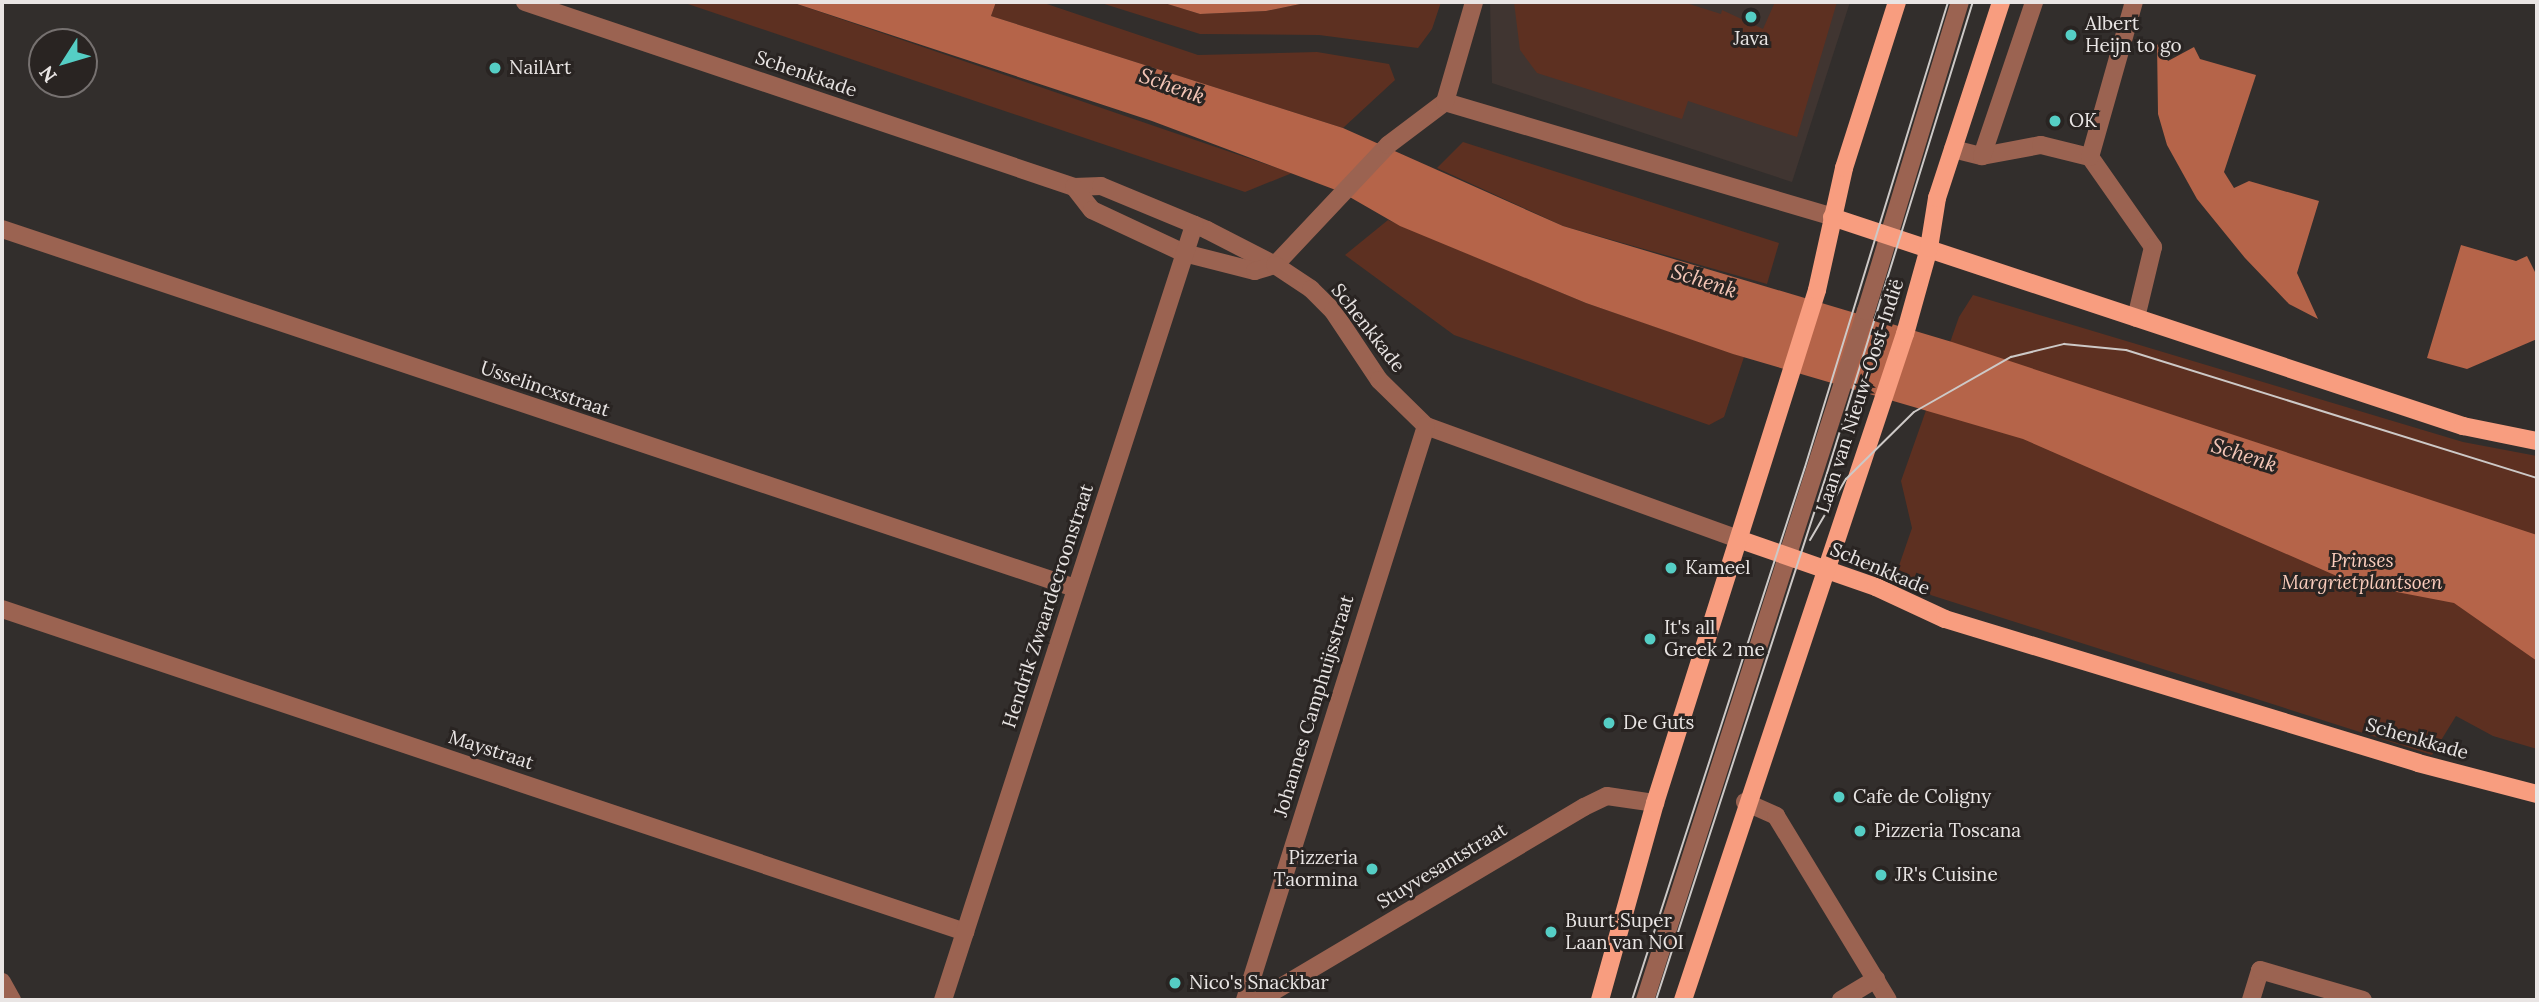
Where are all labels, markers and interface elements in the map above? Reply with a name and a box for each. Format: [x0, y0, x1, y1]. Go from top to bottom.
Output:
marker: Java [1743, 9, 1759, 25]
place label: Albert Heijn to go [2085, 13, 2182, 57]
marker: Albert Heijn to go [2063, 27, 2079, 43]
north arrow [28, 28, 98, 98]
place label: Java [1733, 28, 1769, 50]
street label: Schenkkade [752, 46, 860, 102]
place label: NailArt [509, 57, 571, 79]
marker: NailArt [487, 60, 503, 76]
text: N [34, 61, 62, 88]
water label: Schenk [1136, 63, 1208, 109]
place label: OK [2069, 110, 2097, 132]
marker: OK [2047, 113, 2063, 129]
water label: Schenk [1668, 259, 1740, 303]
street label: Laan van Nieuw-Oost-Indië [1811, 276, 1909, 516]
street label: Schenkkade [1326, 279, 1410, 377]
street label: Usselincxstraat [477, 356, 613, 422]
water label: Schenk [2208, 433, 2280, 477]
street label: Hendrik Zwaardecroonstraat [998, 481, 1098, 731]
street label: Schenkkade [1827, 538, 1933, 600]
park label: Prinses Margrietplantsoen [2282, 550, 2442, 594]
place label: Kameel [1685, 557, 1750, 579]
marker: Kameel [1663, 560, 1679, 576]
street label: Johannes Camphuijsstraat [1269, 592, 1359, 820]
place label: It's all Greek 2 me [1664, 617, 1765, 661]
marker: It's all Greek 2 me [1642, 631, 1658, 647]
place label: De Guts [1623, 712, 1694, 734]
street label: Schenkkade [2363, 713, 2471, 765]
marker: De Guts [1601, 715, 1617, 731]
street label: Maystraat [446, 726, 536, 774]
place label: Cafe de Coligny [1853, 786, 1991, 808]
marker: Cafe de Coligny [1831, 789, 1847, 805]
street label: Stuyvesantstraat [1373, 818, 1511, 914]
place label: Pizzeria Toscana [1874, 820, 2021, 842]
marker: Pizzeria Toscana [1852, 823, 1868, 839]
place label: Pizzeria Taormina [1273, 847, 1358, 891]
marker: Pizzeria Taormina [1364, 861, 1380, 877]
place label: JR's Cuisine [1895, 864, 1998, 886]
marker: JR's Cuisine [1873, 867, 1889, 883]
place label: Buurt Super Laan van NOI [1565, 910, 1684, 954]
marker: Buurt Super Laan van NOI [1543, 924, 1559, 940]
place label: Nico's Snackbar [1189, 972, 1329, 994]
marker: Nico's Snackbar [1167, 975, 1183, 991]

